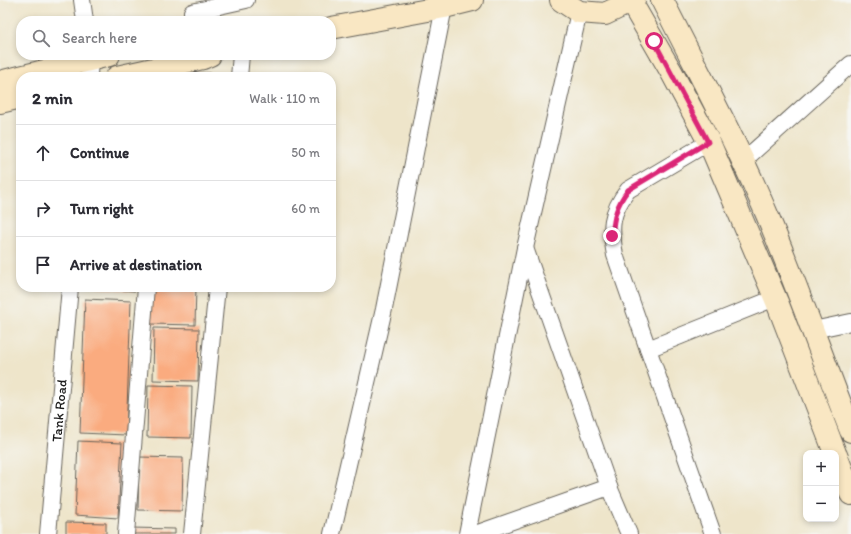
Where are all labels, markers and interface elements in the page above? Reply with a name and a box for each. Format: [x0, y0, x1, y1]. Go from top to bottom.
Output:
search box [16, 16, 336, 60]
icon: search [30, 27, 52, 49]
text: Search here [62, 29, 137, 47]
route start [645, 32, 663, 50]
text: 2 min [32, 88, 72, 108]
text: Walk · 110 m [249, 91, 320, 106]
icon: ahead [32, 142, 54, 164]
text: Continue [70, 144, 129, 162]
text: 50 m [291, 145, 320, 160]
icon: right [32, 198, 54, 220]
text: Turn right [70, 200, 134, 218]
text: 60 m [291, 201, 320, 216]
route end [603, 227, 621, 245]
icon: arrive [32, 254, 54, 276]
text: Arrive at destination [70, 256, 202, 274]
street label: Tank Road [48, 378, 71, 443]
map controls [803, 450, 839, 522]
button: + [803, 450, 839, 486]
button: − [803, 486, 839, 522]

